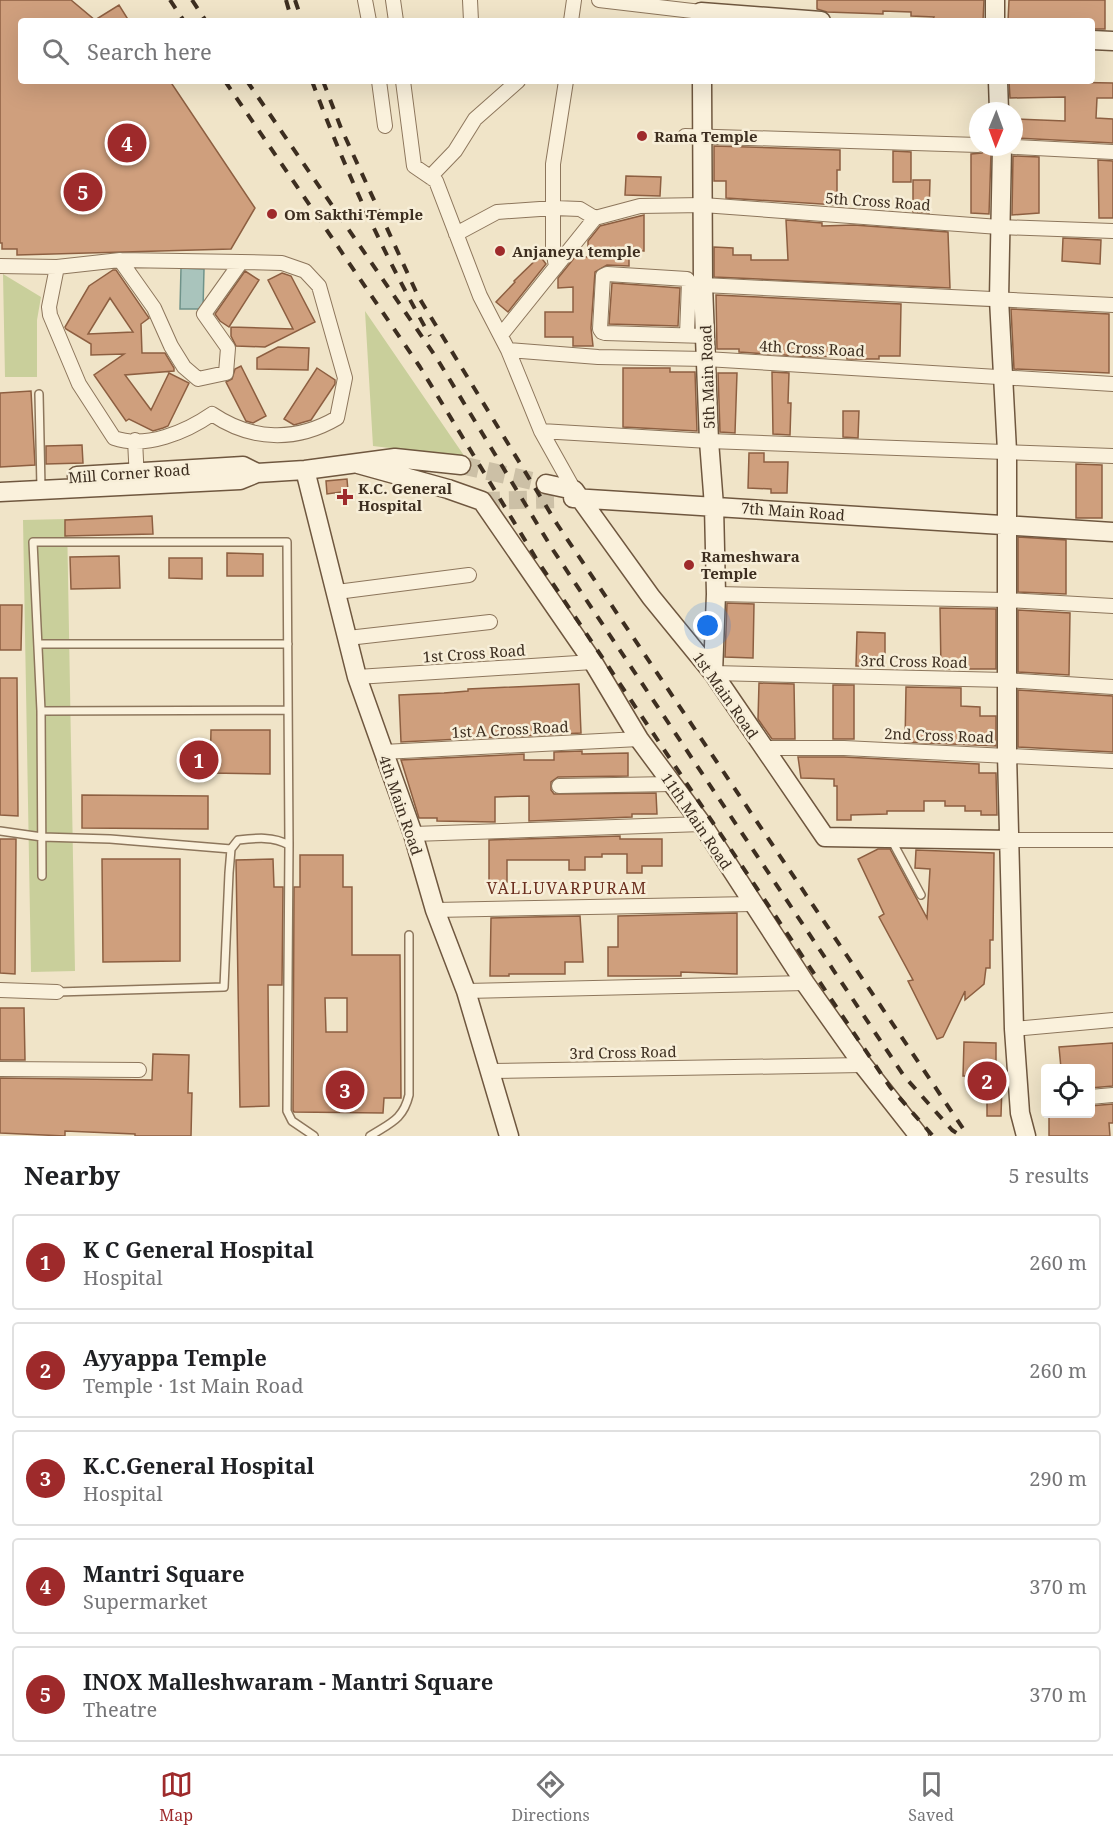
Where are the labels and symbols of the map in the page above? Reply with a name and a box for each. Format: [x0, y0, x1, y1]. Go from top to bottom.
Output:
north arrow [969, 102, 1023, 156]
pin: 4 [108, 120, 146, 166]
place label: Rama Temple [654, 126, 758, 146]
marker: Rama Temple [635, 129, 649, 143]
pin: 5 [64, 170, 103, 214]
street label: 5th Cross Road [825, 187, 931, 215]
place label: Om Sakthi Temple [284, 204, 423, 224]
marker: Om Sakthi Temple [265, 207, 279, 221]
place label: Anjaneya temple [512, 241, 641, 261]
marker: Anjaneya temple [493, 244, 507, 258]
street label: 5th Main Road [695, 325, 719, 429]
street label: 4th Cross Road [759, 335, 865, 361]
street label: Mill Corner Road [68, 459, 190, 487]
place label: K.C. General Hospital [358, 478, 453, 515]
marker: K.C. General Hospital [336, 488, 354, 506]
street label: 7th Main Road [740, 497, 846, 525]
place label: Rameshwara Temple [701, 546, 800, 583]
marker: Rameshwara Temple [682, 558, 696, 572]
your location [693, 611, 722, 640]
street label: 1st Cross Road [422, 639, 526, 667]
street label: 1st Main Road [689, 648, 763, 742]
street label: 3rd Cross Road [860, 650, 968, 672]
street label: 1st A Cross Road [451, 716, 569, 742]
street label: 2nd Cross Road [884, 723, 994, 747]
pin: 1 [180, 738, 218, 783]
street label: 4th Main Road [375, 753, 427, 857]
street label: 11th Main Road [657, 769, 737, 873]
district label: VALLUVARPURAM [487, 877, 647, 899]
street label: 3rd Cross Road [569, 1041, 677, 1063]
pin: 2 [968, 1058, 1006, 1104]
pin: 3 [326, 1068, 364, 1112]

